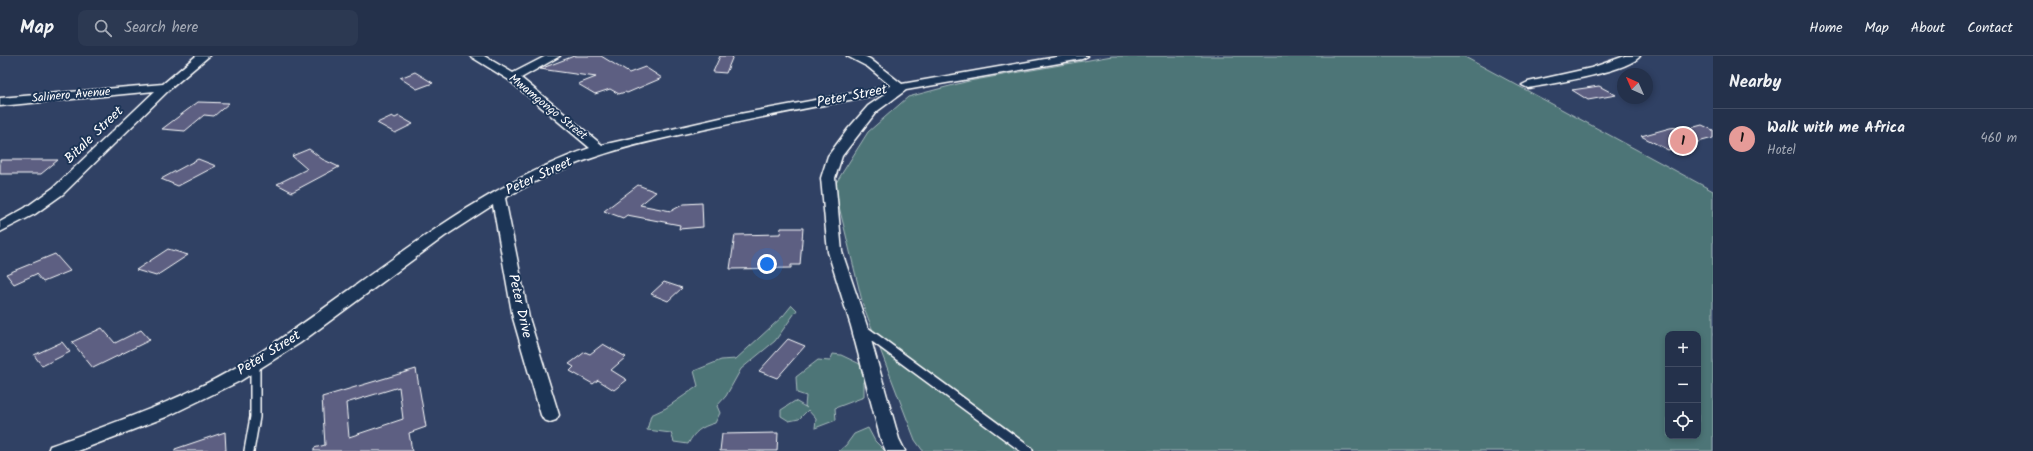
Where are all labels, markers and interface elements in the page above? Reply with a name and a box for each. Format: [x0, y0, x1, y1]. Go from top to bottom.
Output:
search box [78, 10, 358, 46]
text: Map [20, 13, 54, 43]
text: Search here [124, 16, 198, 40]
icon: search [92, 17, 114, 39]
text: Home [1809, 17, 1843, 39]
text: Map [1865, 17, 1889, 39]
text: About [1911, 17, 1945, 39]
text: Contact [1967, 17, 2013, 39]
north arrow [1617, 68, 1653, 104]
street label: Mwamgongo Street [504, 69, 592, 145]
text: Nearby [1729, 69, 1781, 96]
street label: Peter Street [815, 78, 890, 114]
street label: Salinero Avenue [31, 82, 112, 108]
street label: Bitale Street [59, 101, 129, 169]
text: Walk with me Africa [1767, 116, 1905, 140]
pin: 1 [1670, 126, 1696, 156]
text: 1 [1740, 128, 1744, 149]
text: 460 m [1981, 128, 2017, 149]
text: Hotel [1767, 140, 1796, 161]
street label: Peter Street [502, 151, 577, 201]
your location [757, 254, 777, 274]
street label: Peter Drive [502, 272, 538, 341]
street label: Peter Street [233, 324, 306, 381]
map controls [1665, 331, 1701, 439]
button: + [1665, 331, 1701, 367]
button: − [1665, 367, 1701, 403]
button: locate [1665, 403, 1701, 439]

